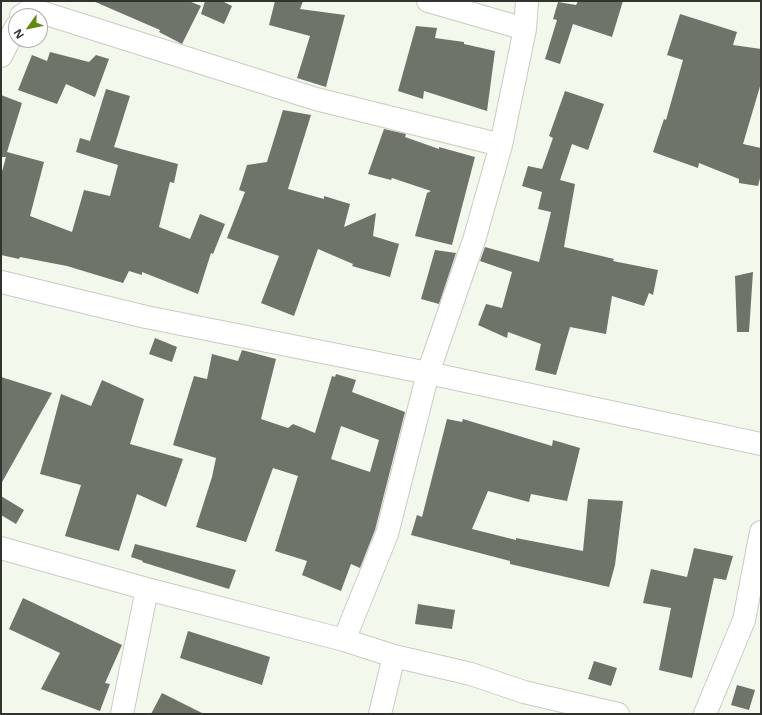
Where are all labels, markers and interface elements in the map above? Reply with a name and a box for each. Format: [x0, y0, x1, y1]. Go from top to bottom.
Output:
north arrow [8, 8, 48, 48]
text: N [10, 26, 27, 42]

